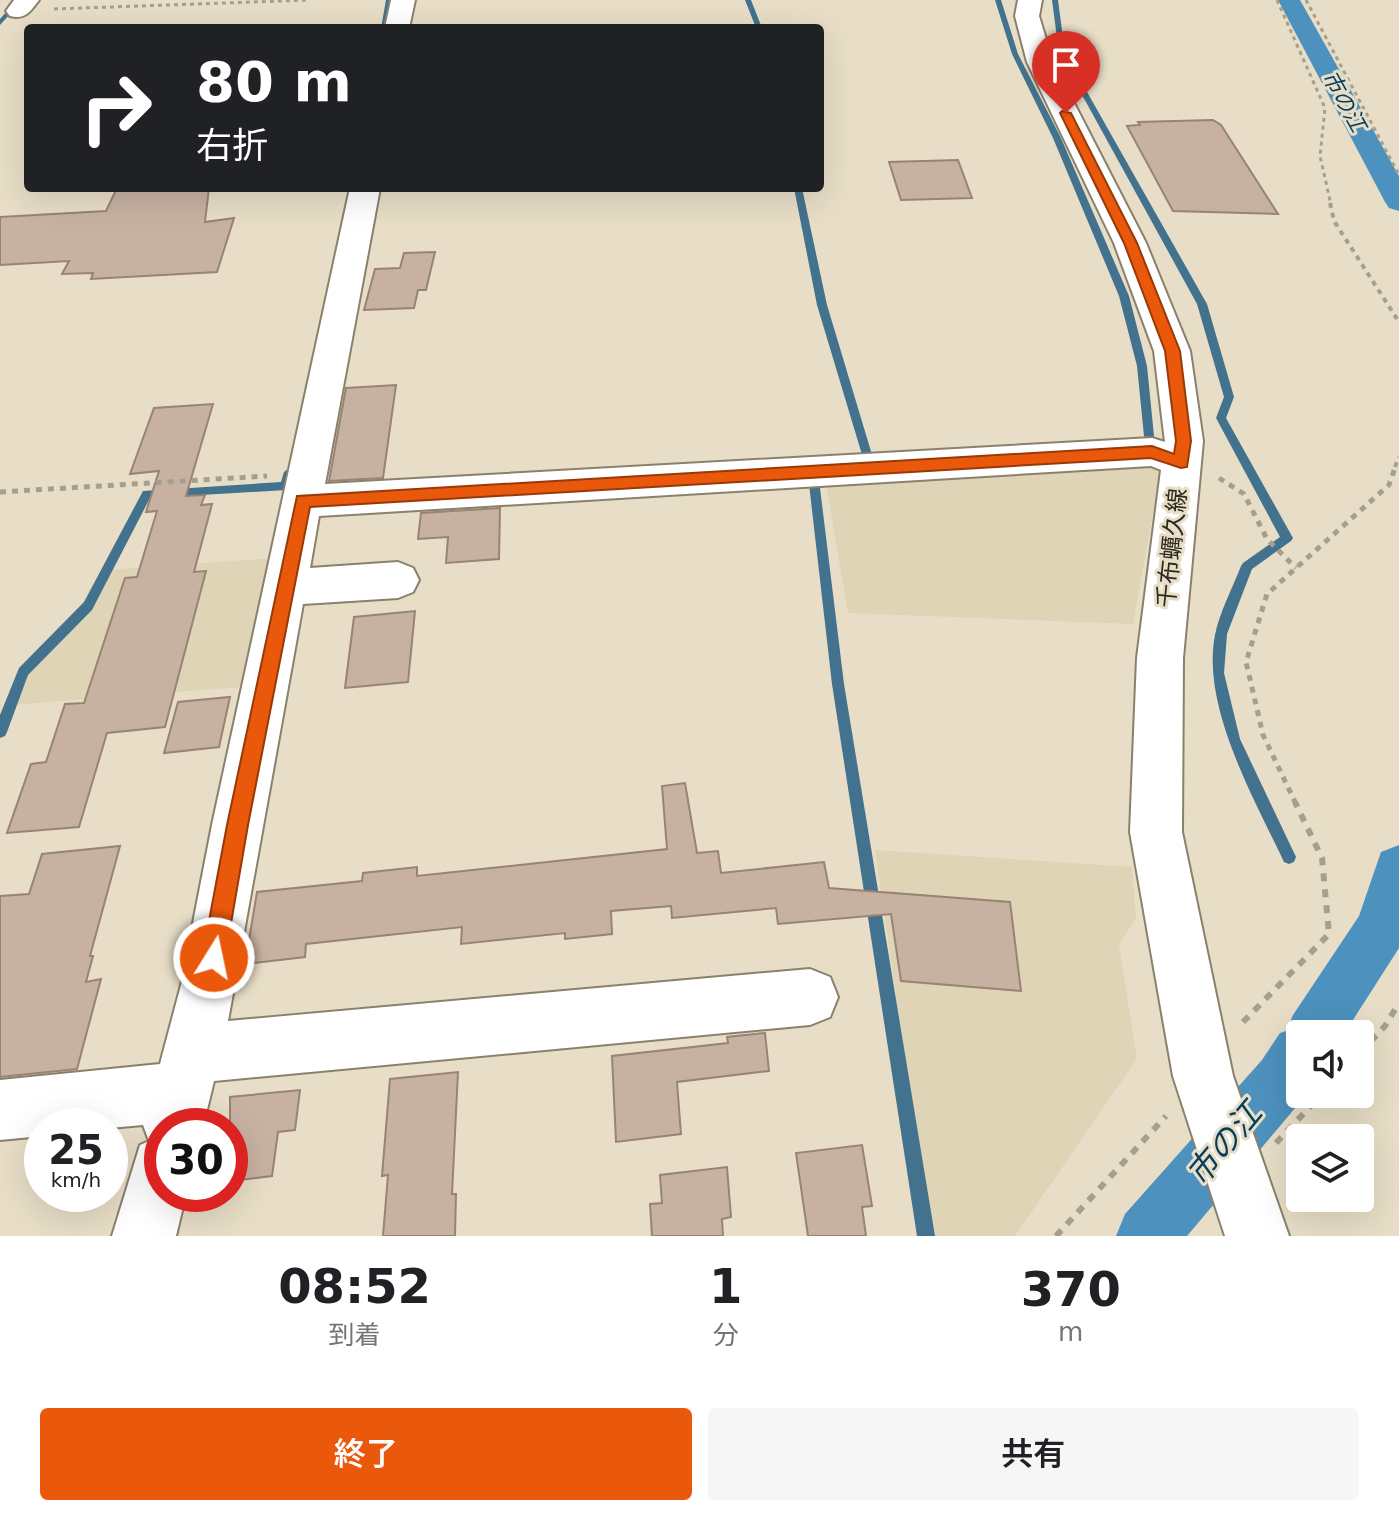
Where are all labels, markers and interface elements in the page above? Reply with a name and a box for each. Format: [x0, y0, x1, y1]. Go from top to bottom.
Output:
pin [1032, 31, 1100, 113]
icon: arrive [1044, 43, 1088, 87]
text: 80 m [196, 49, 352, 114]
icon: right [64, 56, 168, 160]
water label: 市の江 [1317, 66, 1372, 138]
text: 右折 [196, 125, 268, 166]
street label: 千布蠣久線 [1152, 487, 1192, 609]
position arrow [172, 916, 256, 1000]
map controls [1286, 1020, 1374, 1212]
button: sound [1286, 1020, 1374, 1108]
water label: 市の江 [1179, 1093, 1271, 1193]
speed limit sign: 30 [144, 1108, 248, 1212]
button: layers [1286, 1124, 1374, 1212]
text: 25 [48, 1127, 104, 1173]
text: km/h [51, 1168, 101, 1192]
text: 08:52 [278, 1258, 431, 1314]
text: 1 [709, 1258, 742, 1314]
text: 370 [1021, 1261, 1121, 1317]
text: m [1058, 1317, 1083, 1347]
text: 到着 [329, 1320, 381, 1350]
text: 分 [713, 1320, 739, 1350]
button: 終了 [40, 1408, 692, 1500]
button: 共有 [708, 1408, 1359, 1500]

